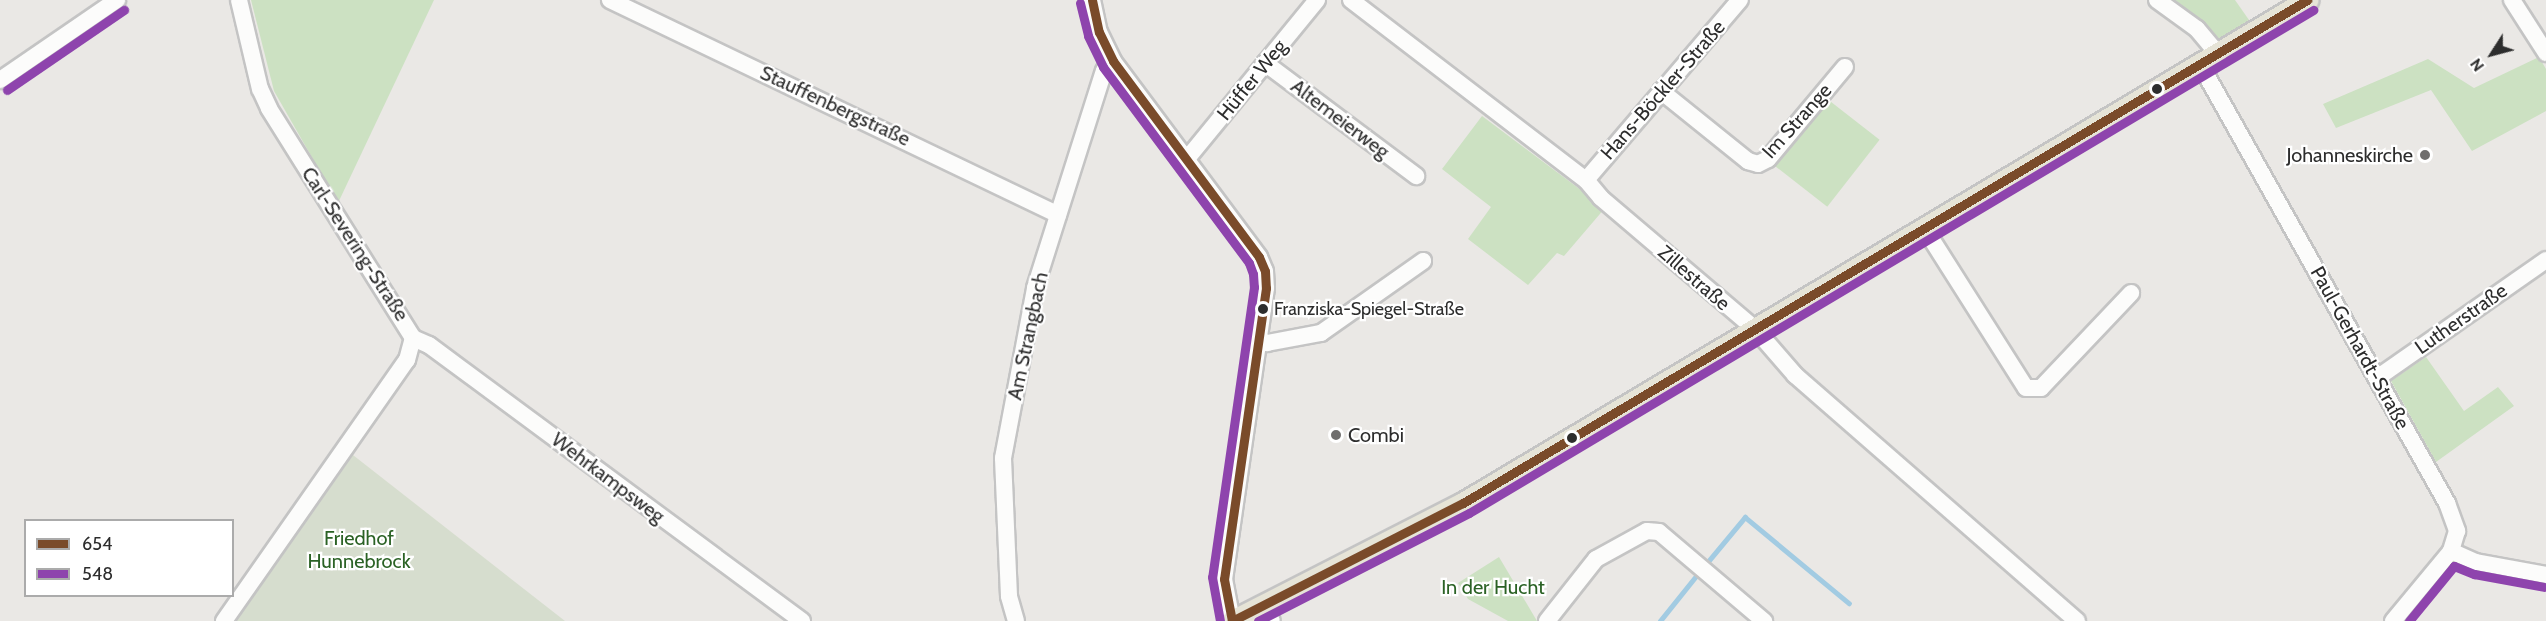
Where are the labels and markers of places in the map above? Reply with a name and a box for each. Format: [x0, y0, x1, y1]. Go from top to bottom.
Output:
unlabelled marker [2151, 83, 2163, 95]
place label: Johanneskirche [2286, 143, 2413, 167]
marker: Johanneskirche [2418, 148, 2432, 162]
place label: Franziska-Spiegel-Straße [1274, 298, 1464, 320]
marker: Franziska-Spiegel-Straße [1257, 303, 1269, 315]
place label: Combi [1348, 423, 1404, 447]
marker: Combi [1329, 428, 1343, 442]
unlabelled marker [1566, 432, 1578, 444]

